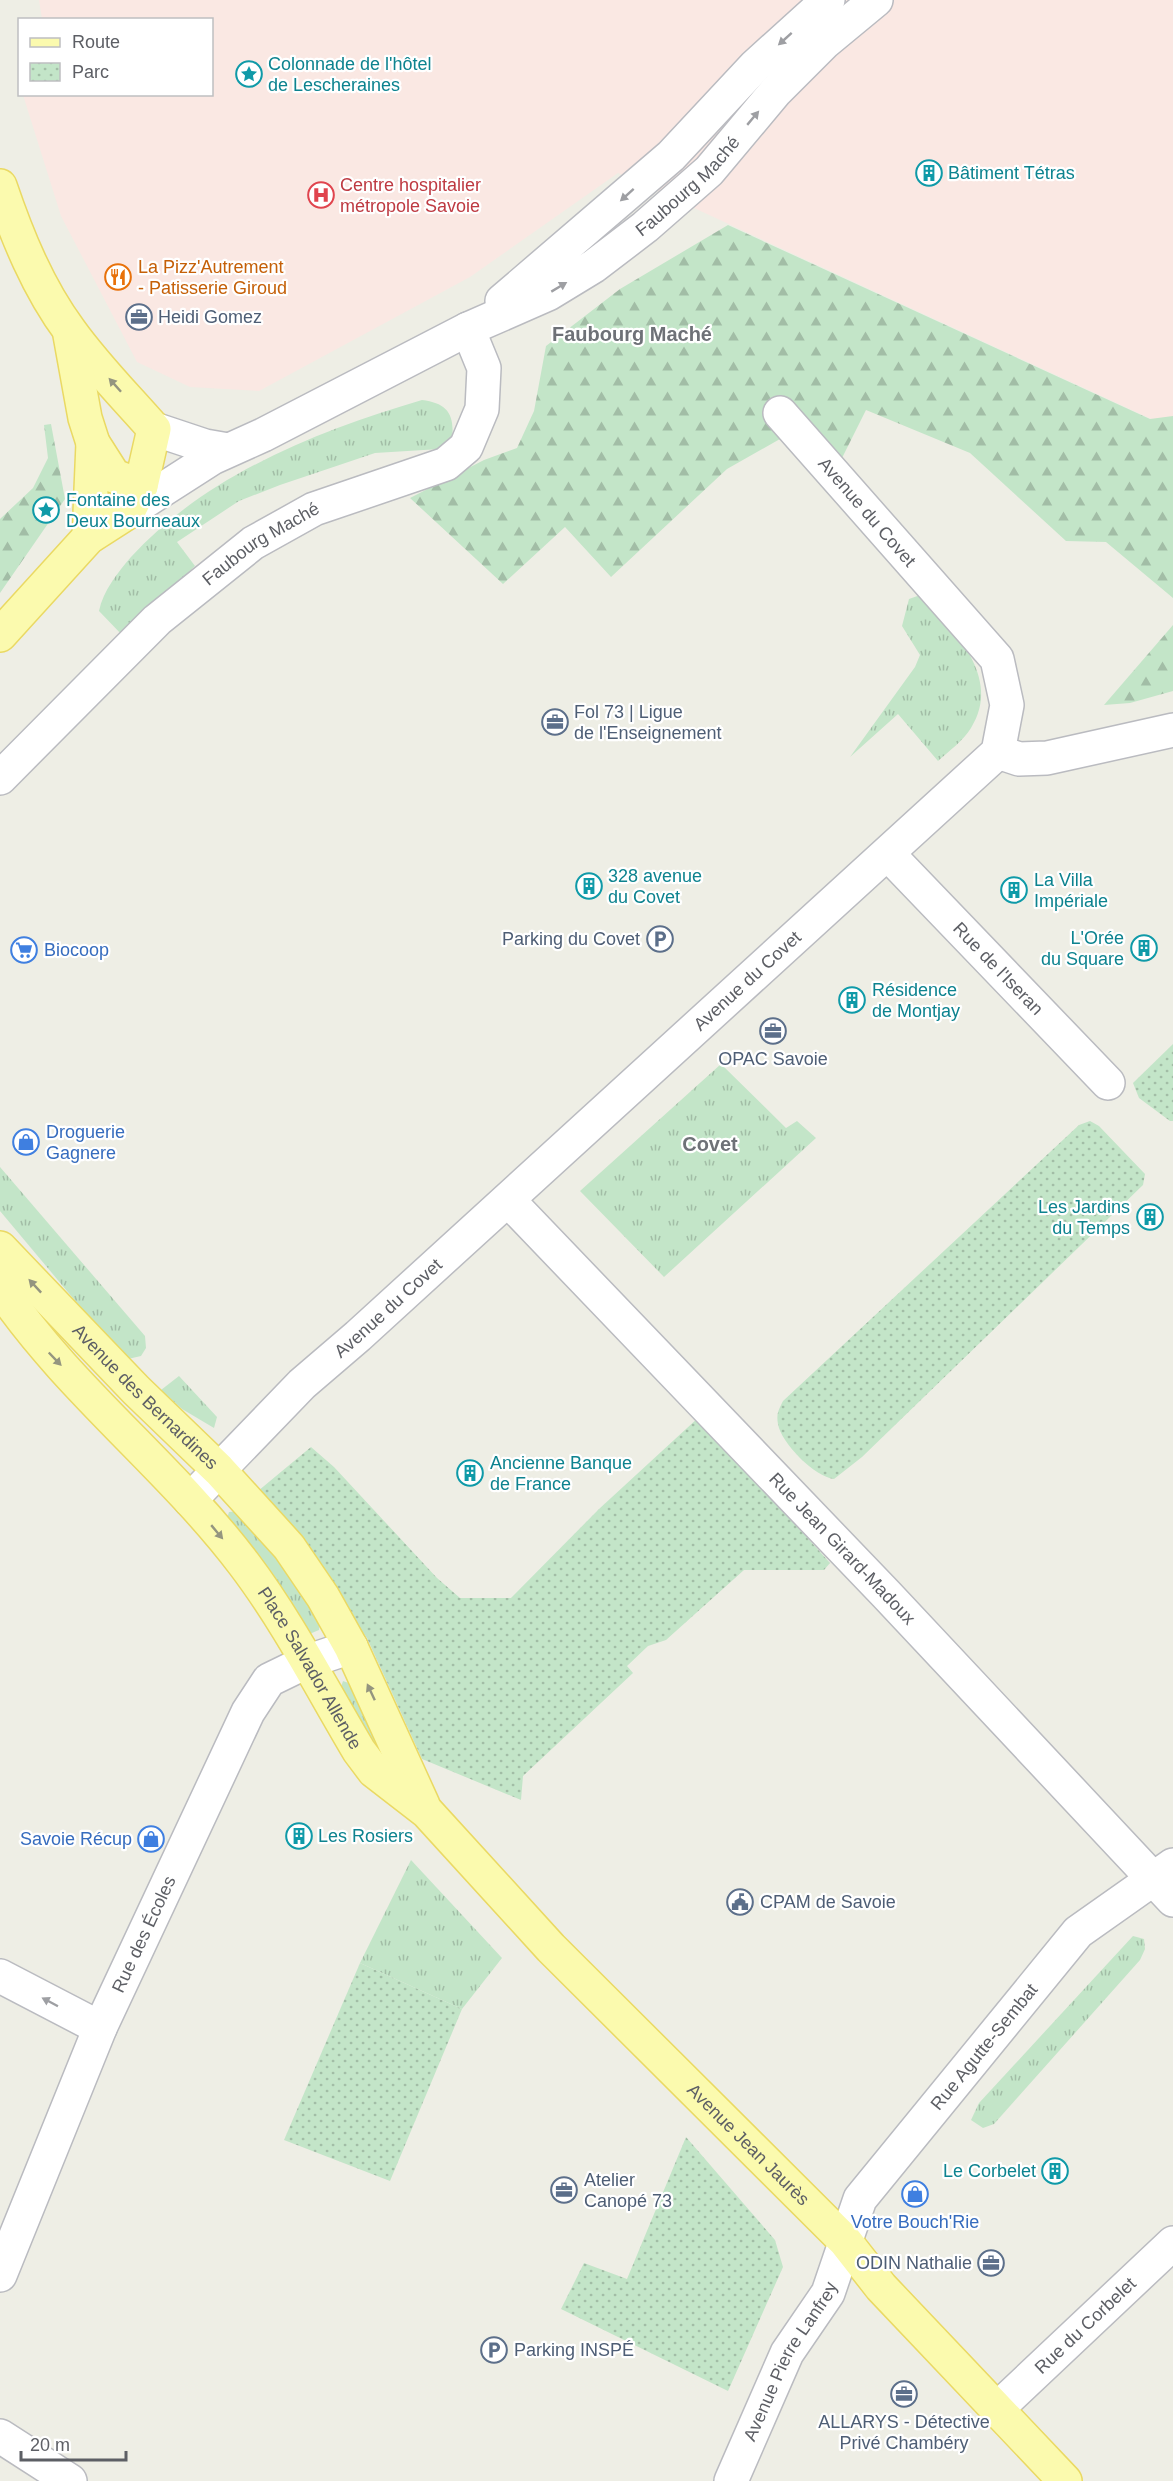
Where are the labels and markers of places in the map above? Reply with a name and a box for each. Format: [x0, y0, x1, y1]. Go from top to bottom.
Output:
place label: Colonnade de l'hôtel de Lescheraines [268, 54, 432, 95]
place icon: Colonnade de l'hôtel de Lescheraines [234, 59, 264, 89]
building icon: Bâtiment Tétras [914, 158, 944, 188]
place label: Bâtiment Tétras [948, 163, 1075, 183]
place label: Centre hospitalier métropole Savoie [340, 175, 481, 216]
hospital icon: Centre hospitalier métropole Savoie [306, 180, 336, 210]
place label: La Pizz'Autrement - Patisserie Giroud [138, 257, 287, 298]
restaurant icon: La Pizz'Autrement - Patisserie Giroud [103, 262, 133, 292]
office icon: Heidi Gomez [124, 302, 154, 332]
place label: Heidi Gomez [158, 307, 262, 327]
place label: Fontaine des Deux Bourneaux [66, 490, 200, 531]
place icon: Fontaine des Deux Bourneaux [31, 495, 61, 525]
place label: Fol 73 | Ligue de l'Enseignement [574, 702, 722, 743]
office icon: Fol 73 | Ligue de l'Enseignement [540, 707, 570, 737]
place label: 328 avenue du Covet [608, 866, 702, 907]
place label: La Villa Impériale [1034, 870, 1108, 911]
building icon: 328 avenue du Covet [574, 871, 604, 901]
building icon: La Villa Impériale [999, 875, 1029, 905]
parking icon: Parking du Covet [645, 924, 675, 954]
place label: L'Orée du Square [1041, 928, 1124, 969]
place label: Parking du Covet [502, 929, 640, 949]
building icon: L'Orée du Square [1129, 933, 1159, 963]
supermarket icon: Biocoop [9, 935, 39, 965]
place label: Biocoop [44, 940, 109, 960]
place label: Résidence de Montjay [872, 980, 960, 1021]
building icon: Résidence de Montjay [837, 985, 867, 1015]
office icon: OPAC Savoie [758, 1016, 788, 1046]
place label: OPAC Savoie [718, 1049, 828, 1069]
place label: Droguerie Gagnere [46, 1122, 125, 1163]
shop icon: Droguerie Gagnere [11, 1127, 41, 1157]
place label: Les Jardins du Temps [1038, 1197, 1130, 1238]
building icon: Les Jardins du Temps [1135, 1202, 1165, 1232]
place label: Ancienne Banque de France [490, 1453, 632, 1494]
building icon: Ancienne Banque de France [455, 1458, 485, 1488]
building icon: Les Rosiers [284, 1821, 314, 1851]
shop icon: Savoie Récup [136, 1824, 166, 1854]
place label: Les Rosiers [318, 1826, 413, 1846]
place label: Savoie Récup [20, 1829, 132, 1849]
public building icon: CPAM de Savoie [725, 1887, 755, 1917]
place label: CPAM de Savoie [760, 1892, 896, 1912]
building icon: Le Corbelet [1040, 2156, 1070, 2186]
place label: Le Corbelet [943, 2161, 1036, 2181]
place label: Atelier Canopé 73 [584, 2170, 672, 2211]
office icon: Atelier Canopé 73 [549, 2175, 579, 2205]
shop icon: Votre Bouch'Rie [900, 2179, 930, 2209]
place label: Votre Bouch'Rie [851, 2212, 979, 2232]
office icon: ODIN Nathalie [976, 2248, 1006, 2278]
place label: ODIN Nathalie [856, 2253, 972, 2273]
parking icon: Parking INSPÉ [479, 2335, 509, 2365]
place label: Parking INSPÉ [514, 2340, 634, 2360]
office icon: ALLARYS - Détective Privé Chambéry [889, 2379, 919, 2409]
place label: ALLARYS - Détective Privé Chambéry [818, 2412, 990, 2453]

